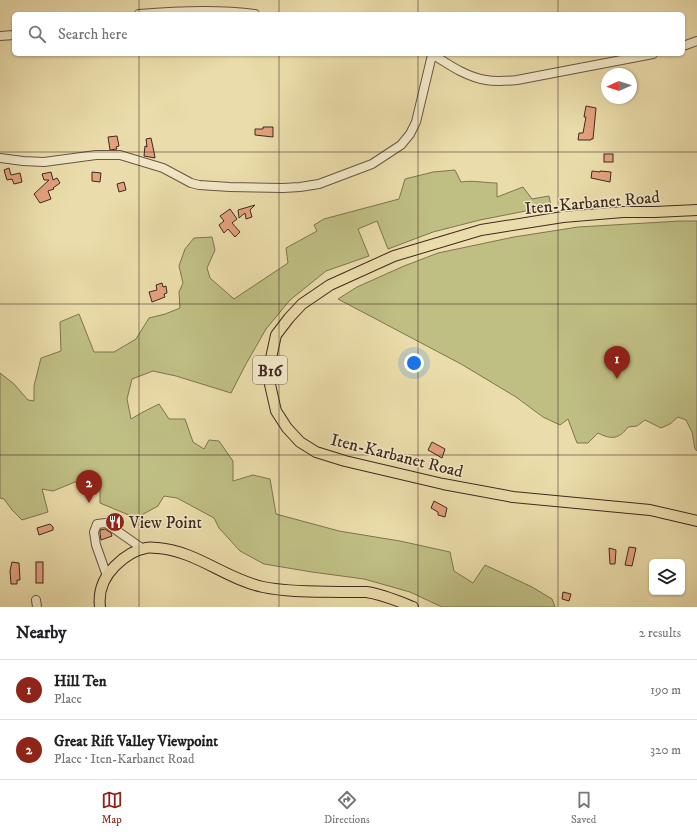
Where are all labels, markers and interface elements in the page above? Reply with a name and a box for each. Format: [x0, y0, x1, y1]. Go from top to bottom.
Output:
search box [12, 12, 685, 56]
icon: search [26, 23, 48, 45]
text: Search here [58, 25, 127, 44]
north arrow [601, 68, 637, 104]
street label: Iten-Karbanet Road [523, 186, 661, 220]
pin: 1 [604, 346, 630, 379]
your location [404, 353, 424, 373]
road number: B16 [253, 356, 287, 384]
street label: Iten-Karbanet Road [328, 429, 466, 483]
pin: 2 [76, 470, 102, 503]
restaurant icon: View Point [104, 511, 126, 533]
place label: View Point [128, 512, 203, 534]
map controls [649, 559, 685, 595]
button: layers [649, 559, 685, 595]
text: Nearby [16, 622, 66, 644]
text: 2 results [639, 625, 681, 641]
text: Hill Ten [54, 672, 107, 691]
text: 1 [27, 682, 31, 698]
text: 190 m [650, 682, 681, 698]
text: Place [54, 691, 82, 707]
text: Great Rift Valley Viewpoint [54, 732, 218, 751]
text: 2 [26, 742, 32, 758]
text: 320 m [650, 742, 681, 758]
text: Place · Iten-Karbanet Road [54, 751, 194, 767]
tab: Map [101, 789, 123, 827]
tab: Directions [324, 789, 370, 827]
tab: Saved [571, 789, 596, 827]

